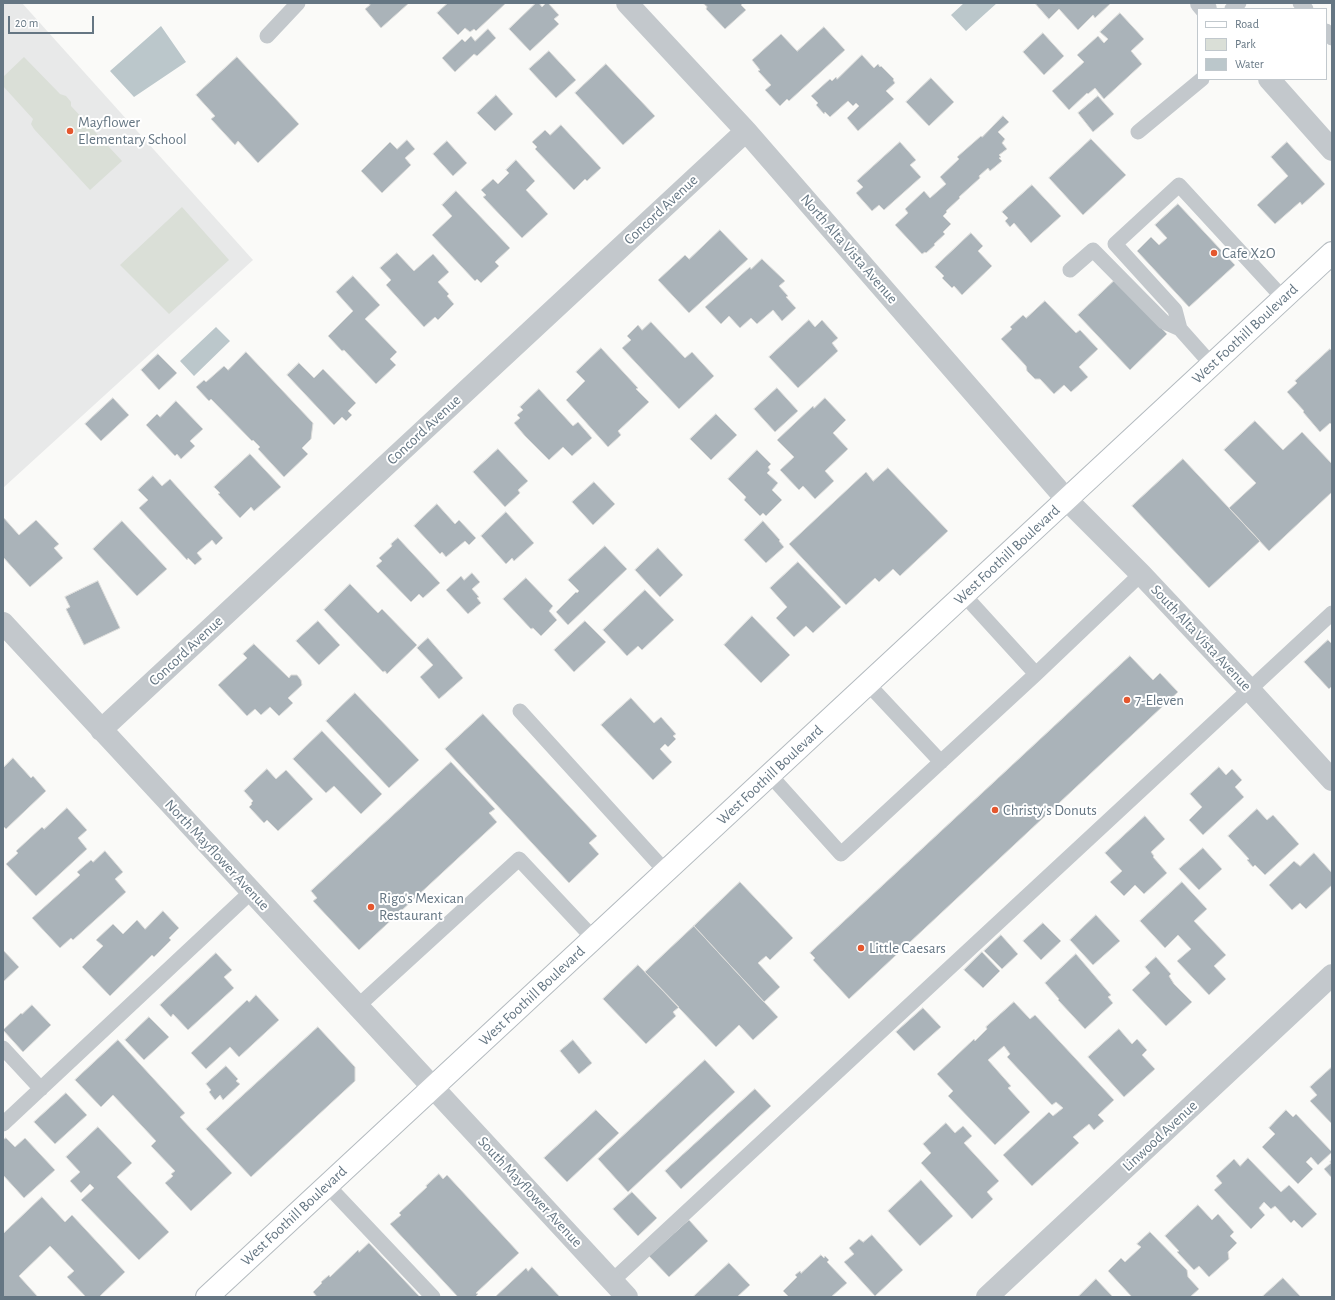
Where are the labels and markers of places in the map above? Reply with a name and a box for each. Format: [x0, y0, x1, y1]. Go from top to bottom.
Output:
place label: Mayflower Elementary School [78, 113, 187, 148]
marker: Mayflower Elementary School [65, 126, 75, 136]
place label: Cafe X2O [1222, 244, 1276, 262]
marker: Cafe X2O [1209, 248, 1219, 258]
place label: 7-Eleven [1135, 691, 1184, 709]
marker: 7-Eleven [1122, 695, 1132, 705]
place label: Christy's Donuts [1003, 801, 1097, 819]
marker: Christy's Donuts [990, 805, 1000, 815]
place label: Rigo's Mexican Restaurant [379, 889, 464, 924]
marker: Rigo's Mexican Restaurant [366, 902, 376, 912]
place label: Little Caesars [869, 939, 946, 957]
marker: Little Caesars [856, 943, 866, 953]

